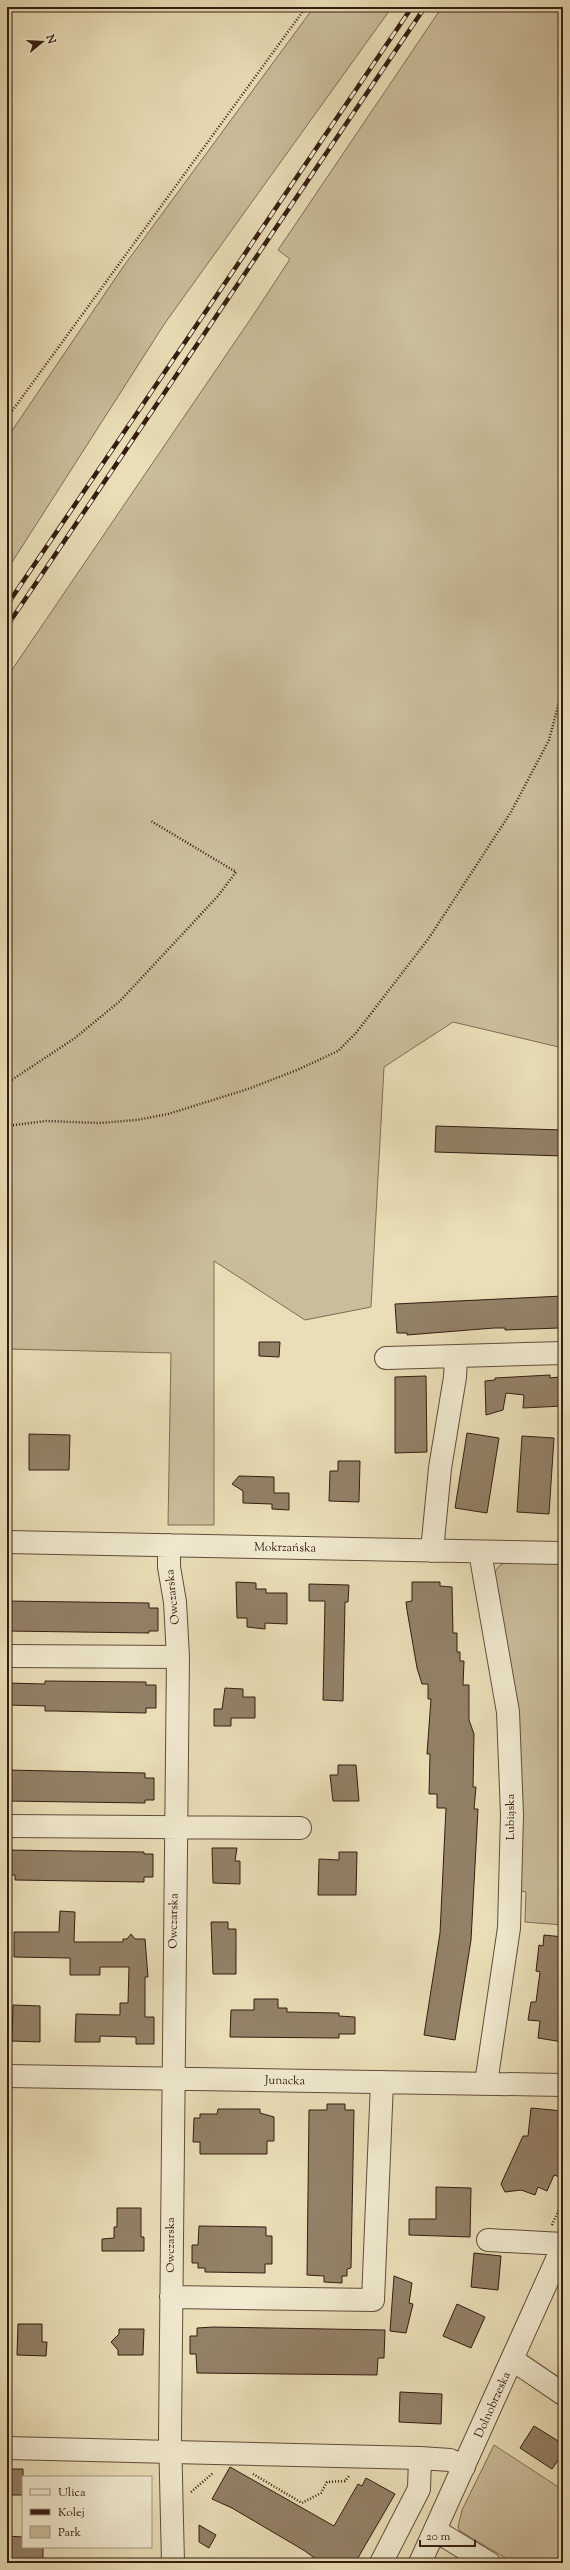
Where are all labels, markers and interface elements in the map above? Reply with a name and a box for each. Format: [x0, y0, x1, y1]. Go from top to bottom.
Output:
north arrow [22, 22, 62, 62]
text: N [41, 32, 60, 46]
street label: Mokrzańska [254, 1538, 317, 1558]
street label: Owczarska [161, 1568, 185, 1626]
street label: Lubiąska [502, 1793, 520, 1840]
street label: Owczarska [165, 1893, 183, 1949]
street label: Junacka [264, 2072, 306, 2090]
street label: Owczarska [162, 2217, 180, 2273]
street label: Dolnobrzeska [470, 2369, 516, 2441]
legend [22, 2476, 152, 2548]
text: Ulica [58, 2484, 86, 2502]
text: Kolej [58, 2504, 85, 2522]
scale bar [420, 2522, 475, 2548]
text: Park [58, 2524, 81, 2542]
text: 20 m [426, 2528, 451, 2546]

